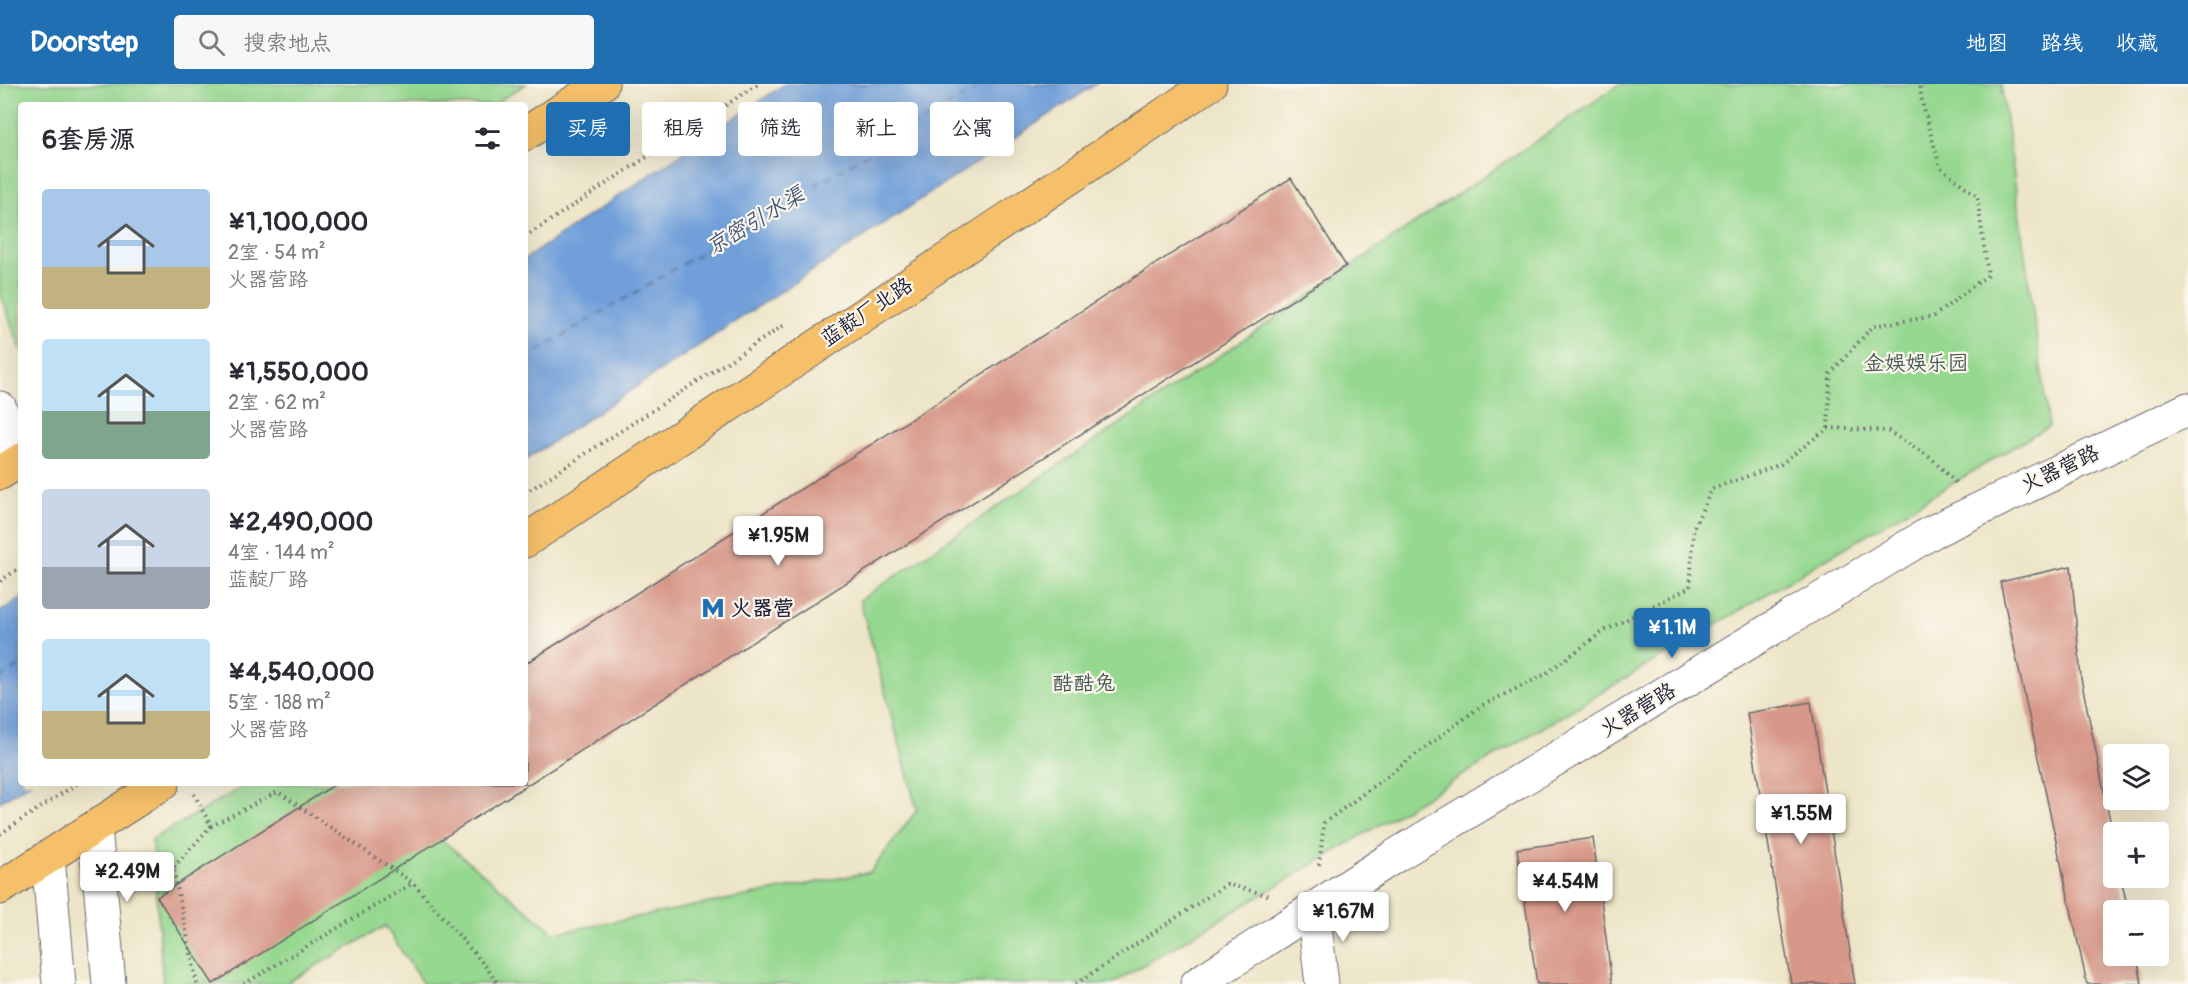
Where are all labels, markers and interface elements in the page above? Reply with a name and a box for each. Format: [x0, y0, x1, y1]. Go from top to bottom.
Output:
search box [174, 15, 594, 69]
text: Doorstep [30, 25, 138, 60]
icon: search [195, 26, 228, 59]
text: 搜索地点 [243, 29, 331, 57]
text: 地图 [1966, 30, 2008, 57]
text: 路线 [2041, 30, 2083, 57]
text: 收藏 [2116, 30, 2158, 57]
chip: 买房 [546, 102, 630, 156]
chip: 租房 [642, 102, 726, 156]
chip: 筛选 [738, 102, 822, 156]
chip: 新上 [834, 102, 918, 156]
chip: 公寓 [930, 102, 1014, 156]
icon: filters [471, 122, 504, 155]
text: 6套房源 [42, 124, 135, 156]
water label: 京密引水渠 [701, 180, 811, 261]
text: ¥1,100,000 [228, 206, 368, 238]
icon: home [90, 213, 162, 285]
text: 2室 · 54 m² [228, 240, 326, 265]
text: 火器营路 [228, 267, 308, 292]
street label: 蓝靛厂北路 [816, 271, 918, 353]
park label: 金娱娱乐园 [1864, 350, 1969, 377]
text: ¥1,550,000 [228, 356, 369, 388]
icon: home [90, 363, 162, 435]
text: 2室 · 62 m² [228, 390, 326, 415]
text: 火器营路 [228, 417, 308, 442]
street label: 火器营路 [2016, 439, 2104, 499]
text: ¥2,490,000 [228, 506, 373, 538]
icon: home [90, 513, 162, 585]
pin: ¥1.95M [729, 516, 827, 567]
text: ¥1.95M [747, 523, 809, 548]
text: 4室 · 144 m² [228, 540, 335, 565]
text: 蓝靛厂路 [228, 567, 308, 592]
metro station icon: 火器营 [700, 595, 726, 621]
place label: 火器营 [731, 595, 794, 622]
pin: ¥1.1M [1630, 608, 1714, 659]
text: ¥1.1M [1648, 615, 1696, 640]
text: ¥4,540,000 [228, 656, 375, 688]
icon: home [90, 663, 162, 735]
park label: 酷酷兔 [1053, 670, 1116, 697]
street label: 火器营路 [1595, 677, 1681, 743]
text: 5室 · 188 m² [228, 690, 331, 715]
text: 火器营路 [228, 717, 308, 742]
map controls [2103, 744, 2169, 966]
button: layers [2103, 744, 2169, 810]
pin: ¥1.55M [1752, 794, 1850, 845]
text: ¥1.55M [1770, 801, 1832, 826]
button: + [2103, 822, 2169, 888]
pin: ¥2.49M [78, 852, 176, 903]
text: ¥2.49M [94, 859, 160, 884]
pin: ¥4.54M [1516, 862, 1614, 913]
text: ¥4.54M [1532, 869, 1598, 894]
pin: ¥1.67M [1294, 892, 1392, 943]
text: ¥1.67M [1312, 899, 1374, 924]
button: − [2103, 900, 2169, 966]

